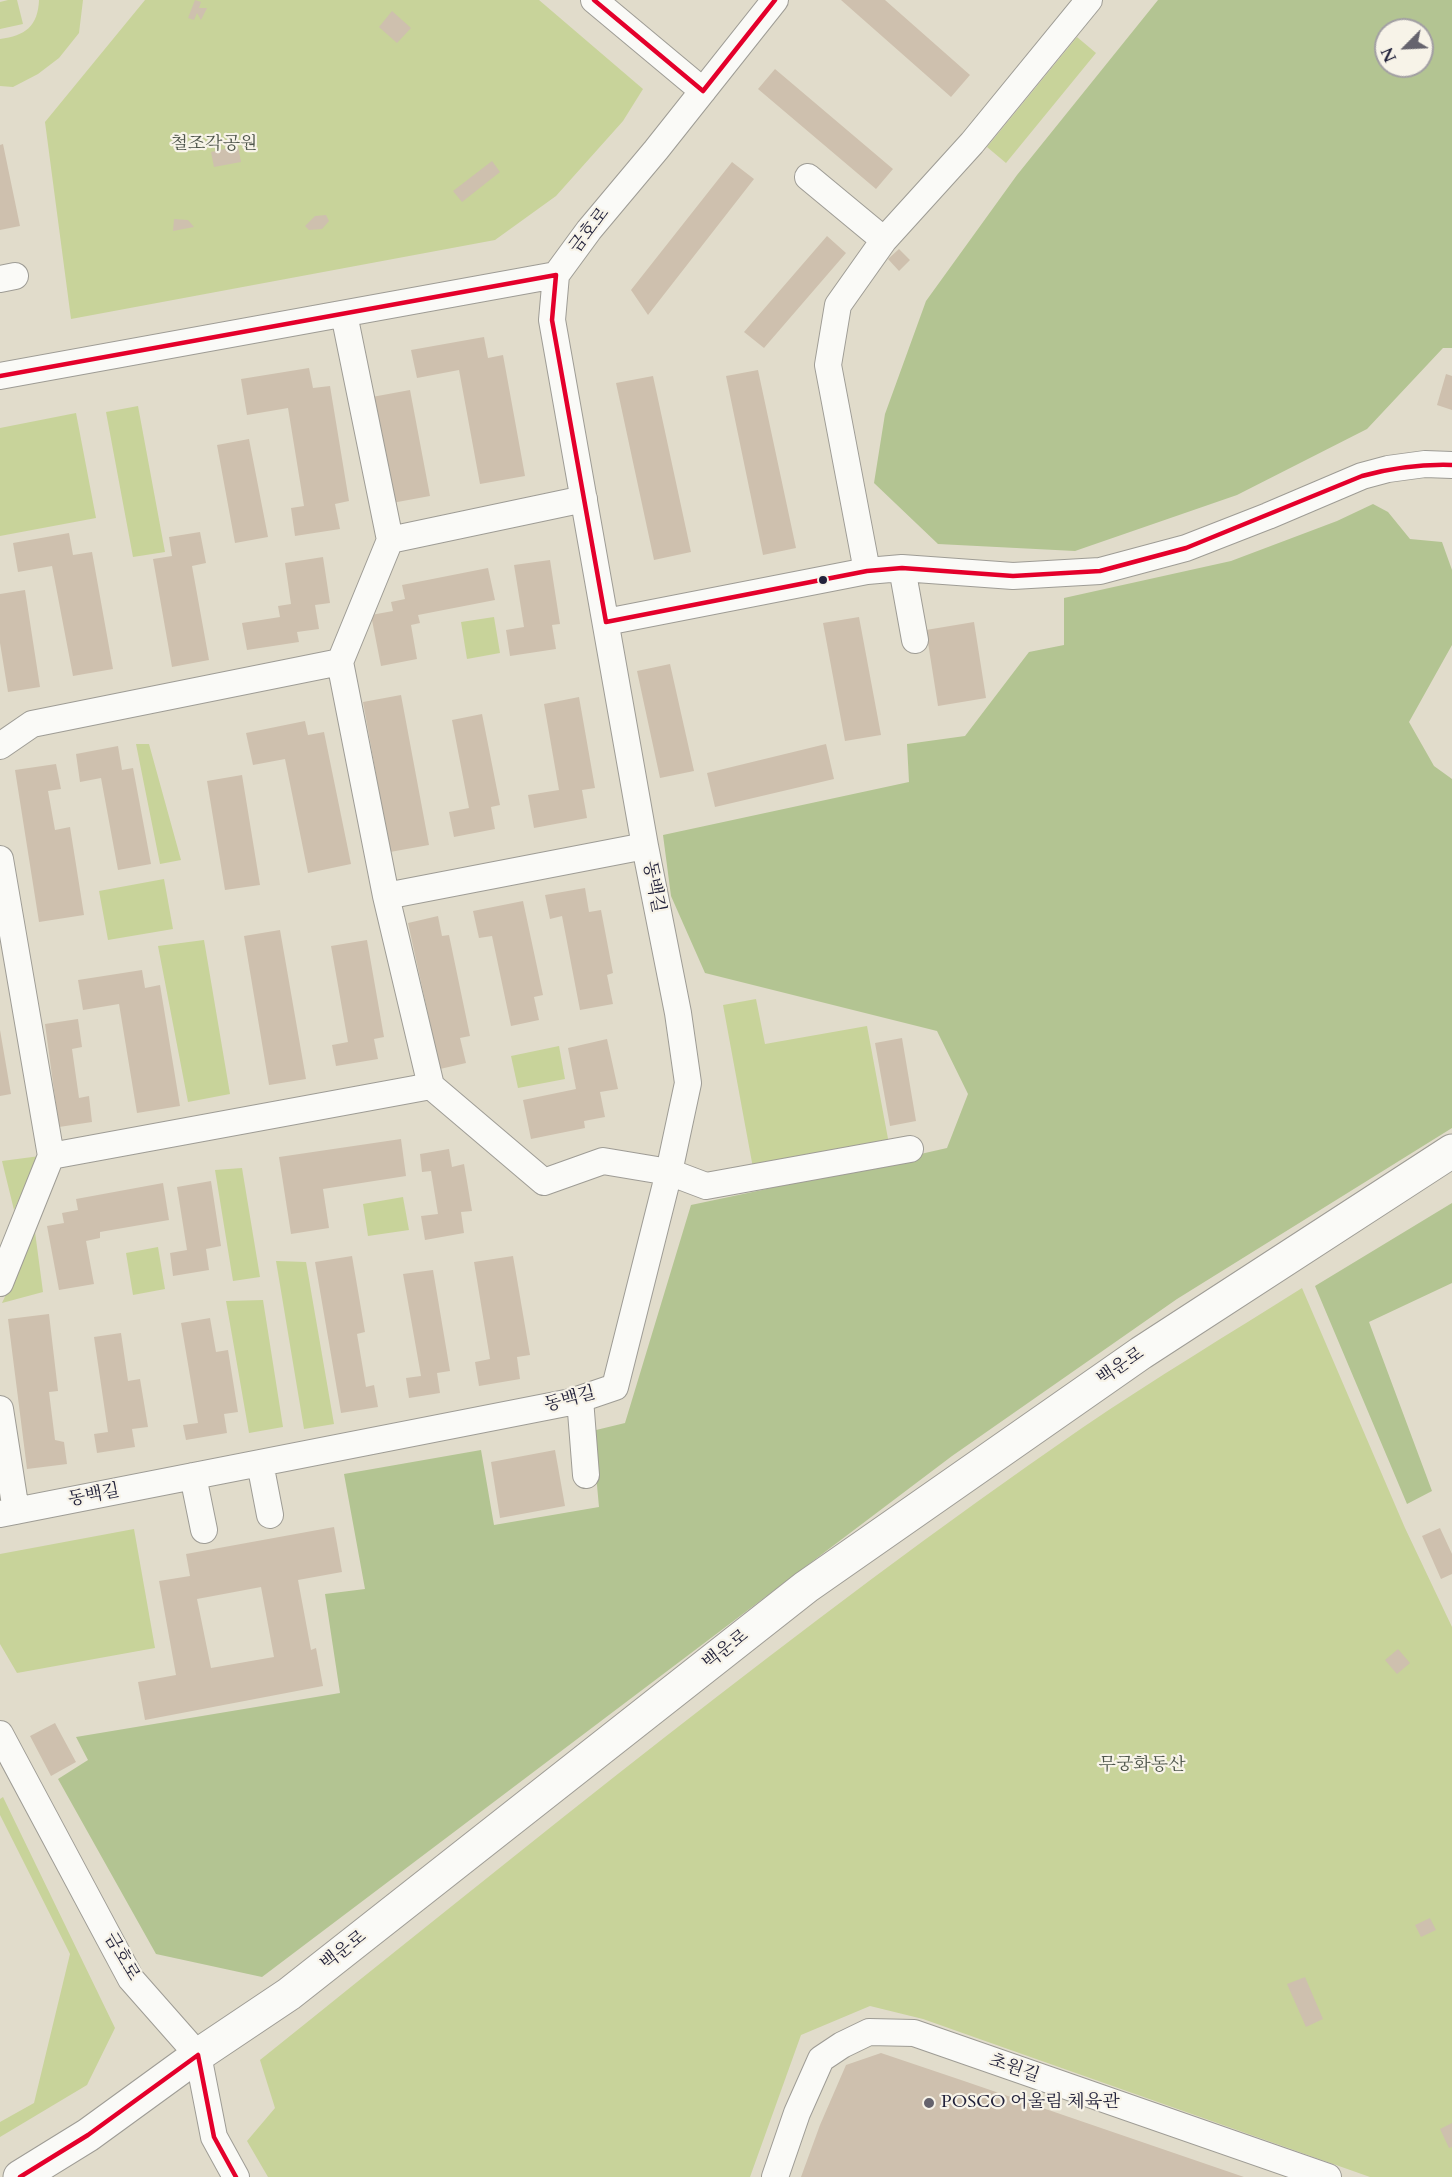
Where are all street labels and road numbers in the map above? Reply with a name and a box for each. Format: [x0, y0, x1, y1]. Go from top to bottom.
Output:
street label: 금호로 [565, 204, 615, 258]
street label: 동백길 [637, 859, 669, 915]
street label: 백운로 [1093, 1343, 1149, 1391]
street label: 동백길 [542, 1383, 598, 1417]
street label: 동백길 [66, 1480, 122, 1512]
street label: 백운로 [699, 1625, 753, 1675]
street label: 백운로 [317, 1926, 371, 1976]
street label: 금호로 [99, 1929, 143, 1985]
street label: 초원길 [986, 2050, 1042, 2088]

